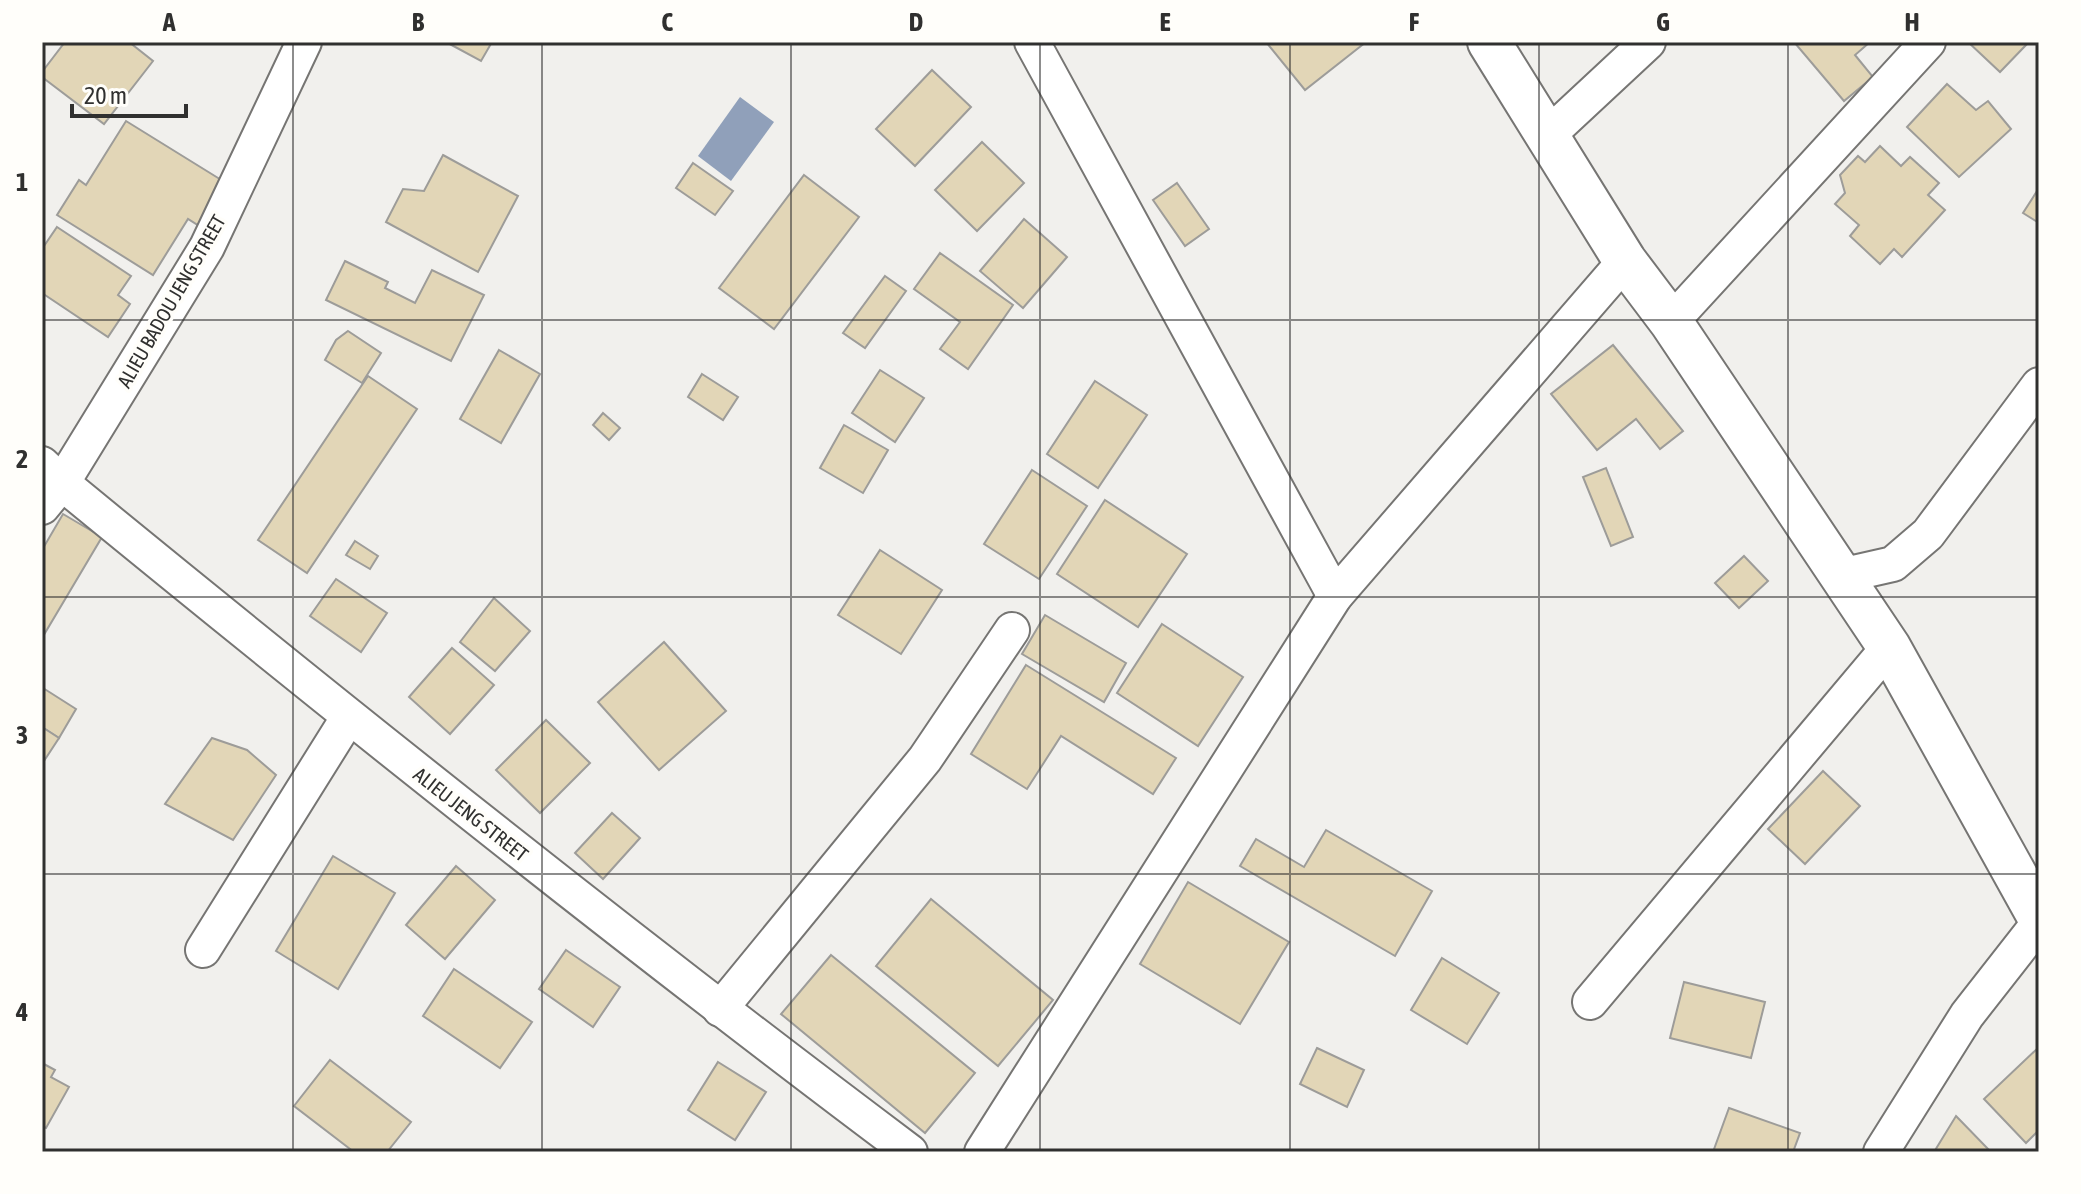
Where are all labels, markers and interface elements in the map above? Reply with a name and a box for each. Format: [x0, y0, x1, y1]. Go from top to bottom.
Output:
text: A [162, 7, 176, 37]
text: B [412, 7, 425, 37]
text: C [661, 7, 673, 37]
text: D [909, 7, 923, 37]
text: E [1159, 7, 1171, 37]
text: F [1409, 7, 1420, 37]
text: G [1656, 7, 1670, 37]
text: H [1904, 7, 1920, 37]
scale bar [72, 68, 186, 118]
text: 20 m [84, 82, 127, 109]
text: 1 [16, 167, 28, 197]
street label: ALIEU BADOU JENG STREET [112, 210, 230, 391]
text: 2 [16, 444, 28, 474]
text: 3 [16, 720, 28, 750]
street label: ALIEU JENG STREET [409, 762, 533, 866]
text: 4 [15, 997, 28, 1027]

